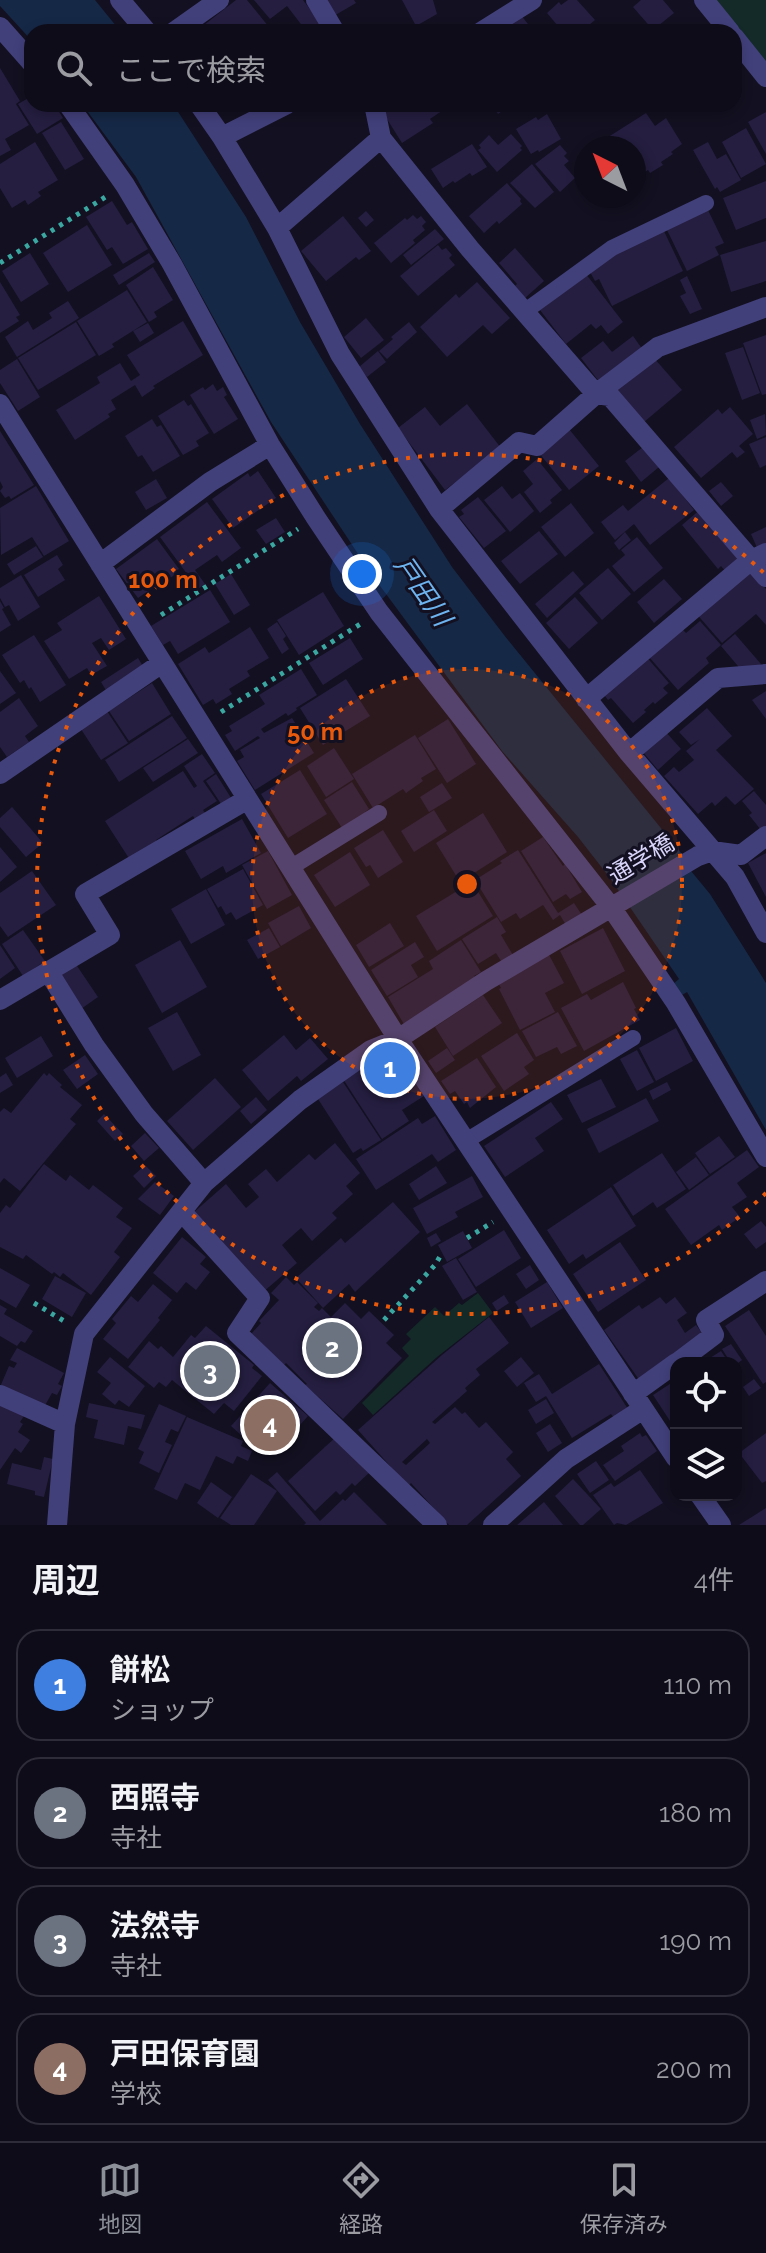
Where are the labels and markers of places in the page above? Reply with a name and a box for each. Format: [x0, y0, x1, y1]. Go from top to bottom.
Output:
centre of rings [453, 870, 481, 898]
pin: 1 [364, 1038, 416, 1098]
pin: 2 [306, 1318, 358, 1378]
pin: 3 [184, 1341, 236, 1401]
pin: 4 [244, 1395, 296, 1455]

